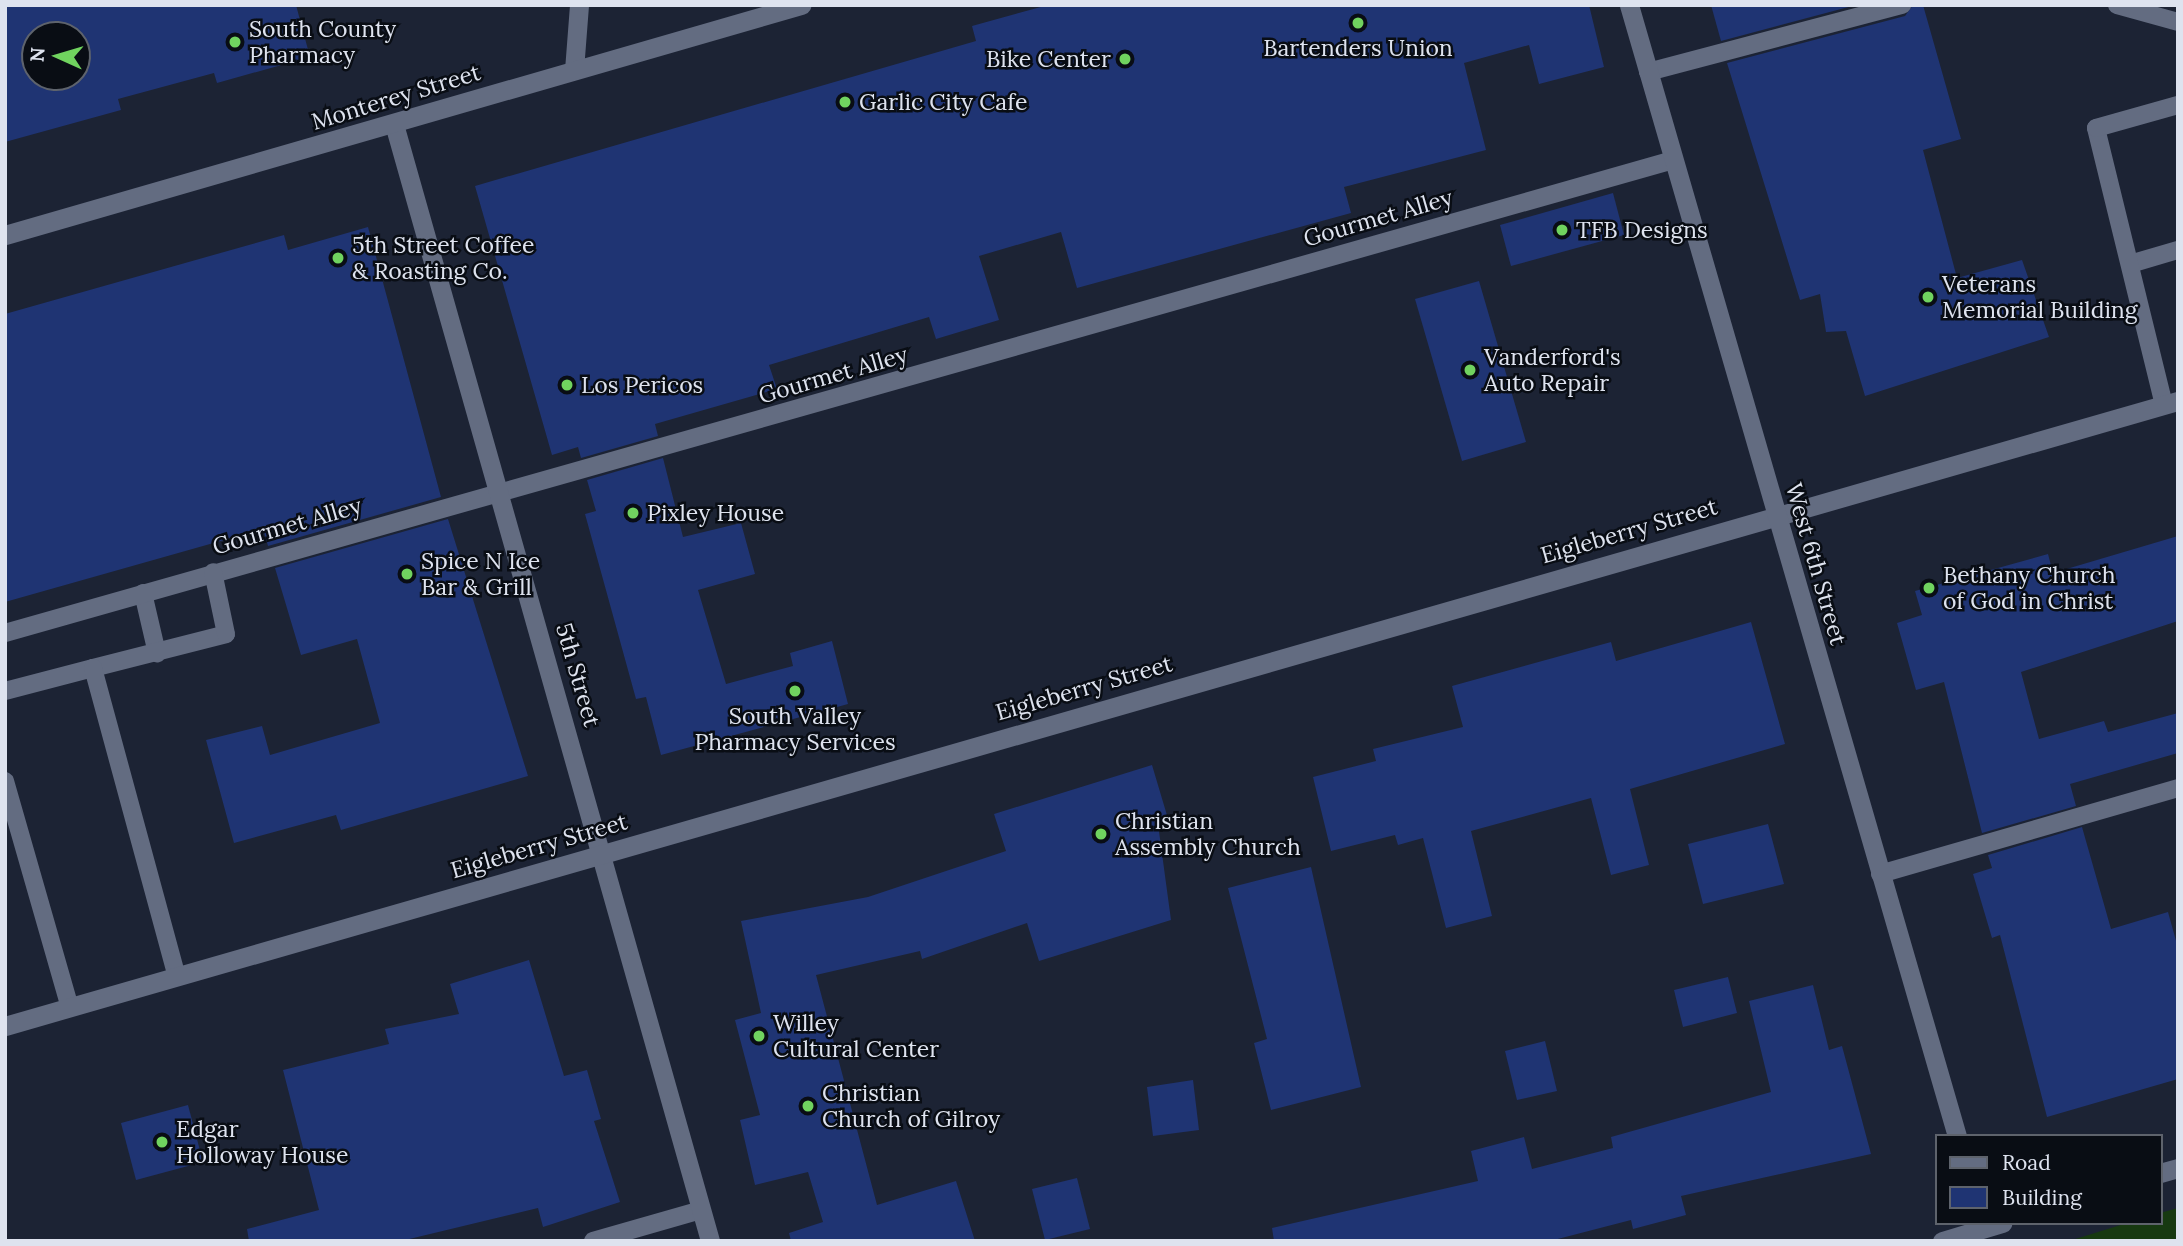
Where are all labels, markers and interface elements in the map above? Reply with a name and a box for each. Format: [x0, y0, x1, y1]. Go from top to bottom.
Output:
place label: South County Pharmacy [249, 15, 396, 69]
marker: Bartenders Union [1350, 15, 1366, 31]
north arrow [21, 21, 91, 91]
marker: South County Pharmacy [227, 34, 243, 50]
place label: Bartenders Union [1263, 34, 1453, 62]
place label: Bike Center [986, 45, 1111, 73]
text: N [25, 47, 50, 63]
marker: Bike Center [1117, 51, 1133, 67]
street label: Monterey Street [308, 58, 484, 136]
place label: Garlic City Cafe [859, 88, 1027, 116]
marker: Garlic City Cafe [837, 94, 853, 110]
street label: Gourmet Alley [1300, 184, 1456, 252]
place label: TFB Designs [1576, 216, 1708, 244]
marker: TFB Designs [1554, 222, 1570, 238]
place label: 5th Street Coffee & Roasting Co. [352, 231, 534, 285]
marker: 5th Street Coffee & Roasting Co. [330, 250, 346, 266]
place label: Veterans Memorial Building [1942, 270, 2138, 324]
marker: Veterans Memorial Building [1920, 289, 1936, 305]
street label: Gourmet Alley [755, 341, 911, 409]
place label: Vanderford's Auto Repair [1484, 343, 1621, 397]
marker: Vanderford's Auto Repair [1462, 362, 1478, 378]
place label: Los Pericos [581, 371, 703, 399]
marker: Los Pericos [559, 377, 575, 393]
street label: West 6th Street [1780, 480, 1852, 648]
street label: Gourmet Alley [209, 492, 365, 560]
street label: Eigleberry Street [1538, 493, 1720, 569]
place label: Pixley House [647, 499, 784, 527]
marker: Pixley House [625, 505, 641, 521]
place label: Spice N Ice Bar & Grill [421, 547, 540, 601]
place label: Bethany Church of God in Christ [1943, 561, 2116, 615]
marker: Spice N Ice Bar & Grill [399, 566, 415, 582]
marker: Bethany Church of God in Christ [1921, 580, 1937, 596]
street label: 5th Street [550, 620, 606, 730]
street label: Eigleberry Street [993, 650, 1175, 726]
marker: South Valley Pharmacy Services [787, 683, 803, 699]
place label: South Valley Pharmacy Services [694, 702, 896, 756]
place label: Christian Assembly Church [1115, 807, 1301, 861]
street label: Eigleberry Street [448, 808, 630, 884]
marker: Christian Assembly Church [1093, 826, 1109, 842]
place label: Willey Cultural Center [773, 1009, 939, 1063]
marker: Willey Cultural Center [751, 1028, 767, 1044]
place label: Christian Church of Gilroy [822, 1079, 1000, 1133]
marker: Christian Church of Gilroy [800, 1098, 816, 1114]
place label: Edgar Holloway House [176, 1115, 348, 1169]
marker: Edgar Holloway House [154, 1134, 170, 1150]
legend [1934, 1134, 2162, 1225]
text: Road [2002, 1149, 2051, 1176]
text: Building [2002, 1184, 2082, 1211]

